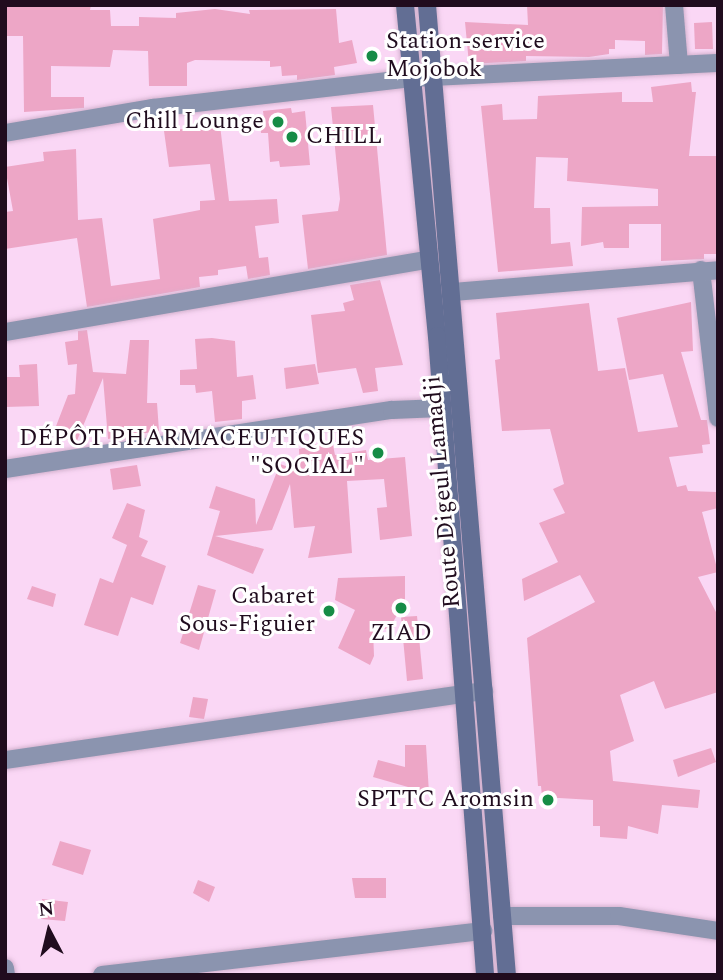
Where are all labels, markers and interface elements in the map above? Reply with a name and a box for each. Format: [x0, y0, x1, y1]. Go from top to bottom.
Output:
place label: Station-service Mojobok [386, 28, 545, 84]
marker: Station-service Mojobok [364, 48, 380, 64]
place label: Chill Lounge [125, 108, 264, 136]
marker: Chill Lounge [270, 114, 286, 130]
place label: CHILL [306, 123, 382, 151]
marker: CHILL [284, 129, 300, 145]
street label: Route Digeul Lamadji [418, 375, 468, 609]
place label: DÉPÔT PHARMACEUTIQUES "SOCIAL" [19, 425, 364, 481]
marker: DÉPÔT PHARMACEUTIQUES "SOCIAL" [370, 445, 386, 461]
place label: Cabaret Sous-Figuier [179, 583, 315, 639]
marker: ZIAD [393, 600, 409, 616]
marker: Cabaret Sous-Figuier [321, 603, 337, 619]
place label: ZIAD [370, 620, 432, 648]
place label: SPTTC Aromsin [357, 786, 534, 814]
marker: SPTTC Aromsin [540, 792, 556, 808]
text: N [37, 894, 56, 925]
north arrow [14, 896, 84, 966]

